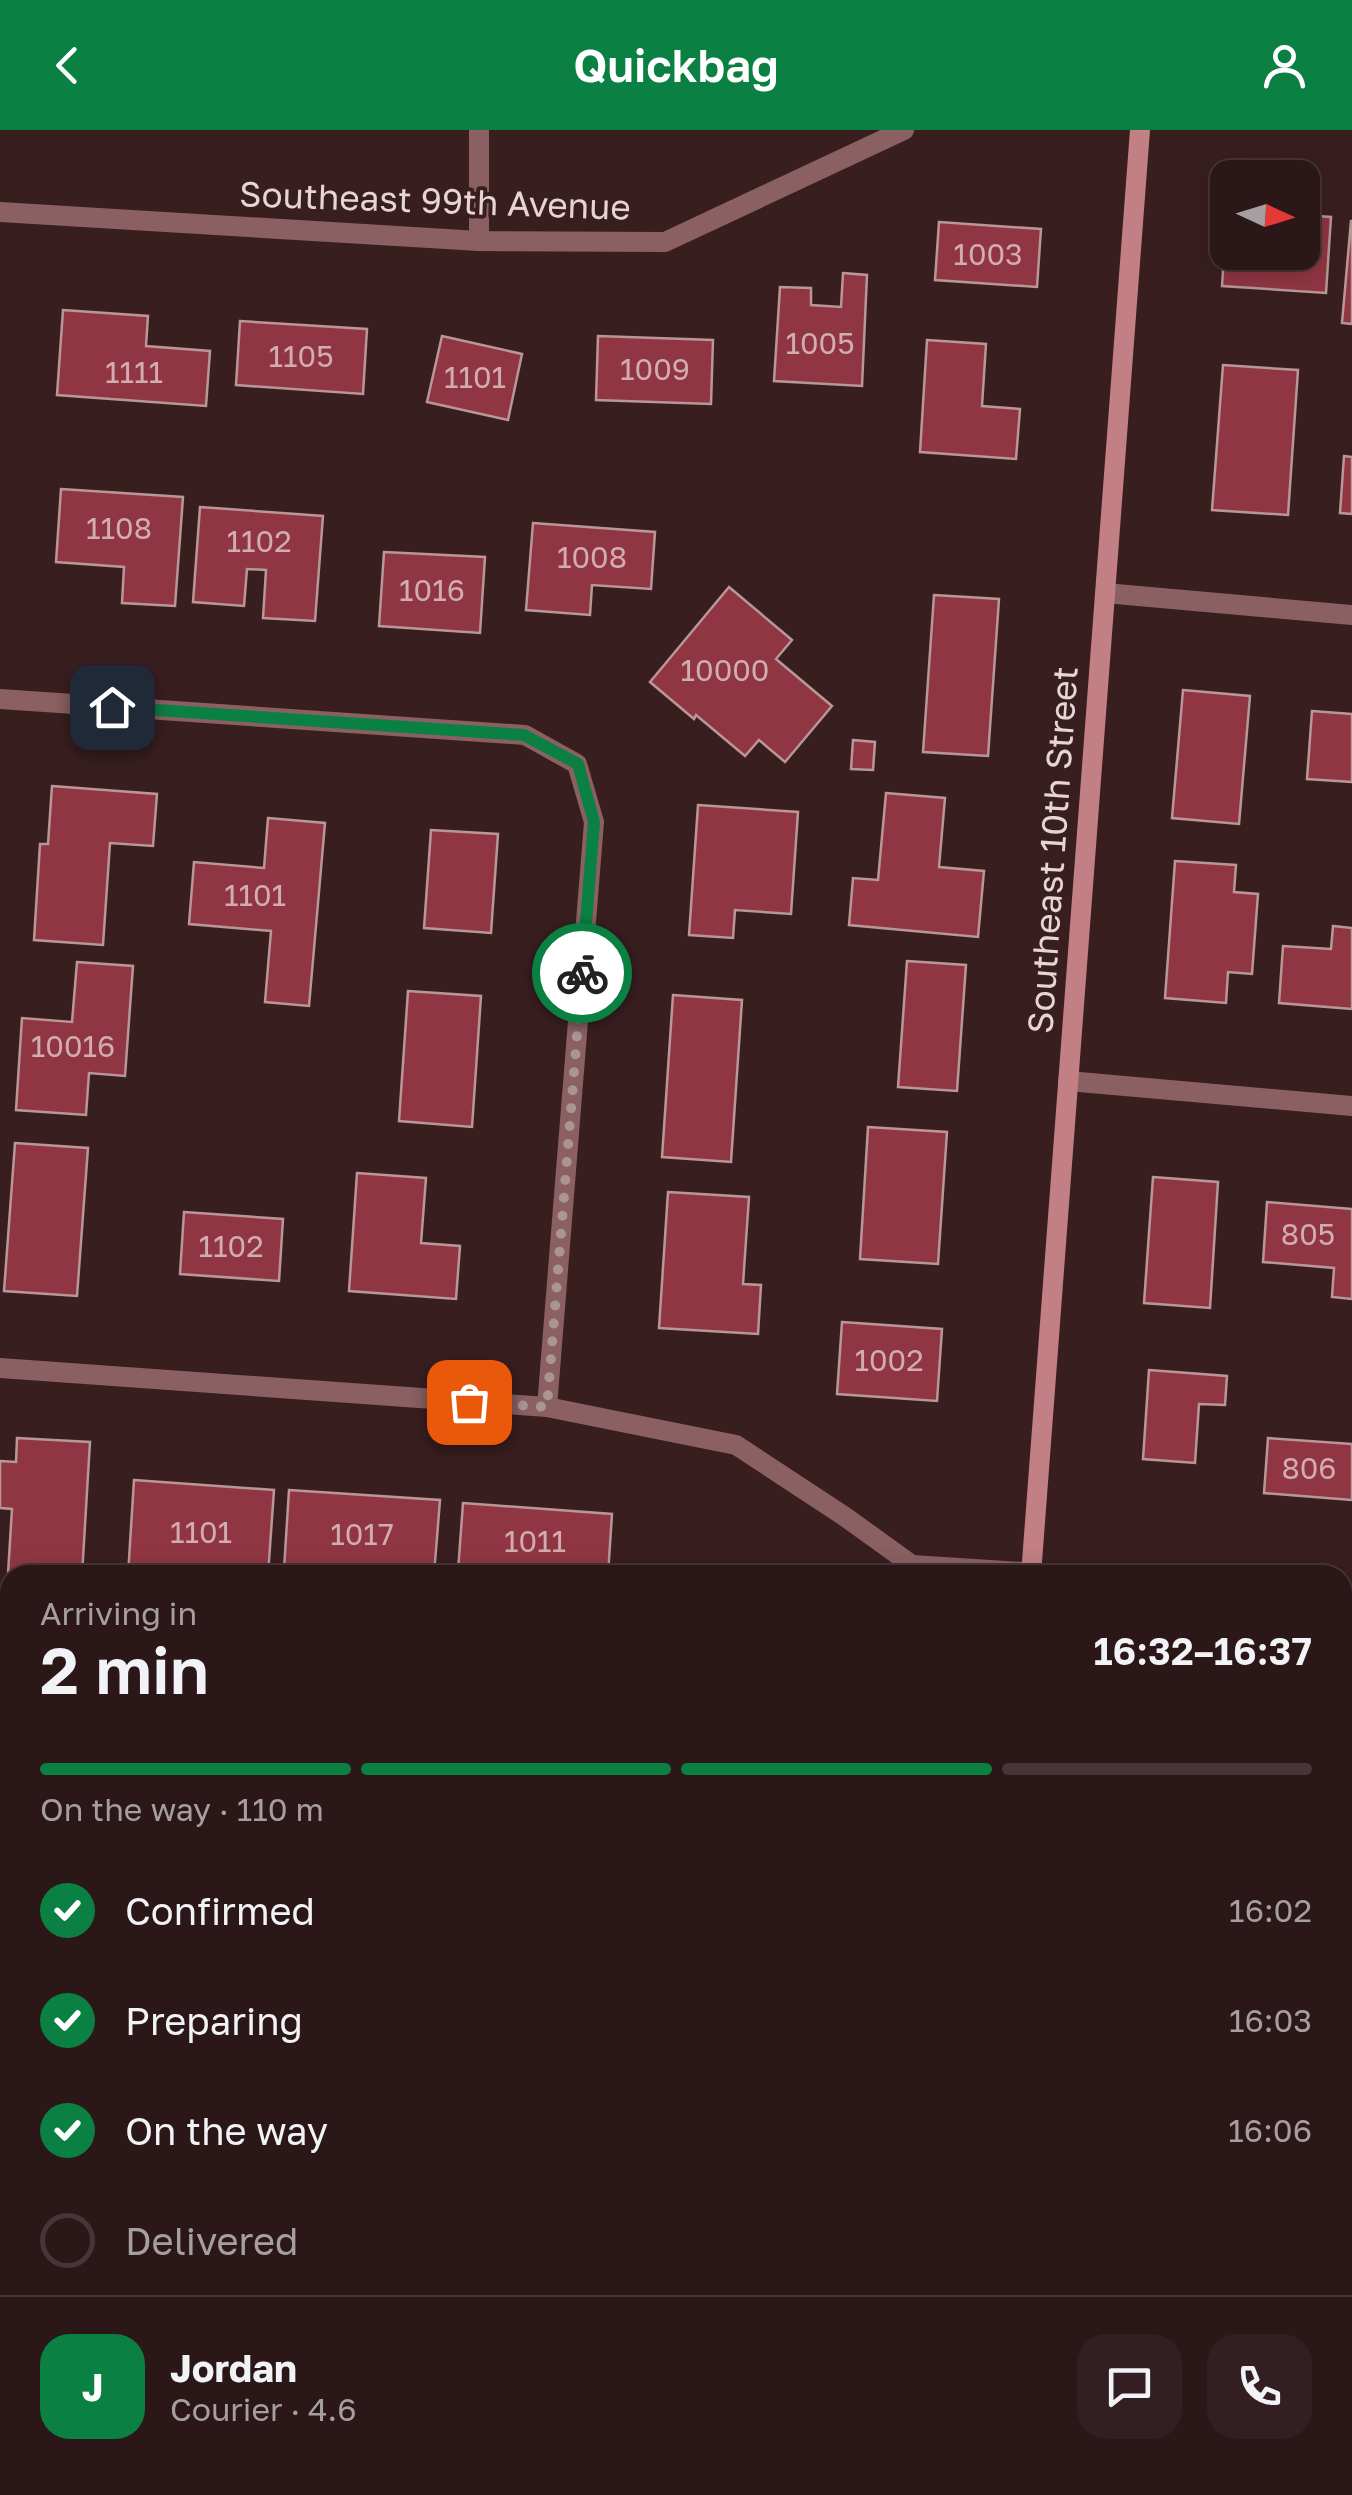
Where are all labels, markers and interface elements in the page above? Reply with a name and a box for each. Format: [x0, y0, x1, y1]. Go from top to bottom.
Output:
icon: back [40, 38, 95, 93]
text: Quickbag [573, 38, 779, 92]
icon: person [1257, 38, 1312, 93]
north arrow [1210, 160, 1320, 270]
map controls [1210, 160, 1320, 270]
street label: Southeast 99th Avenue [239, 172, 631, 228]
house number: 1003 [953, 236, 1023, 272]
house number: 1005 [785, 325, 855, 361]
house number: 1105 [268, 338, 334, 374]
house number: 1009 [620, 351, 690, 387]
house number: 1111 [105, 354, 163, 390]
house number: 1101 [444, 359, 506, 395]
house number: 1108 [86, 510, 152, 546]
house number: 1102 [226, 523, 292, 559]
house number: 1008 [557, 539, 627, 575]
house number: 1016 [399, 572, 465, 608]
house number: 10000 [681, 652, 769, 688]
pin [70, 665, 155, 750]
street label: Southeast 10th Street [1018, 665, 1086, 1035]
icon: home [85, 680, 140, 735]
house number: 1101 [224, 877, 286, 913]
courier [532, 923, 632, 1023]
icon: bike [555, 946, 610, 1001]
house number: 10016 [31, 1028, 115, 1064]
house number: 805 [1281, 1216, 1335, 1252]
house number: 1102 [198, 1228, 264, 1264]
house number: 1002 [854, 1342, 924, 1378]
pin [427, 1360, 512, 1445]
icon: bag [442, 1375, 497, 1430]
house number: 806 [1281, 1450, 1337, 1486]
house number: 1101 [170, 1514, 232, 1550]
house number: 1017 [330, 1516, 394, 1552]
house number: 1011 [504, 1523, 566, 1559]
text: Arriving in [40, 1594, 197, 1632]
text: 16:32–16:37 [1093, 1628, 1312, 1673]
text: 2 min [40, 1630, 209, 1708]
text: On the way · 110 m [40, 1790, 324, 1828]
icon: check [40, 1883, 95, 1938]
text: Confirmed [125, 1888, 315, 1933]
text: 16:02 [1229, 1891, 1312, 1929]
icon: check [40, 1993, 95, 2048]
text: Preparing [125, 1998, 303, 2043]
text: 16:03 [1229, 2001, 1312, 2039]
icon: check [40, 2103, 95, 2158]
text: On the way [125, 2108, 328, 2153]
text: 16:06 [1228, 2111, 1312, 2149]
text: Delivered [125, 2218, 298, 2263]
button: chat [1077, 2334, 1182, 2439]
button: phone [1207, 2334, 1312, 2439]
text: Jordan [170, 2345, 297, 2390]
text: J [82, 2364, 103, 2409]
text: Courier · 4.6 [170, 2390, 357, 2428]

